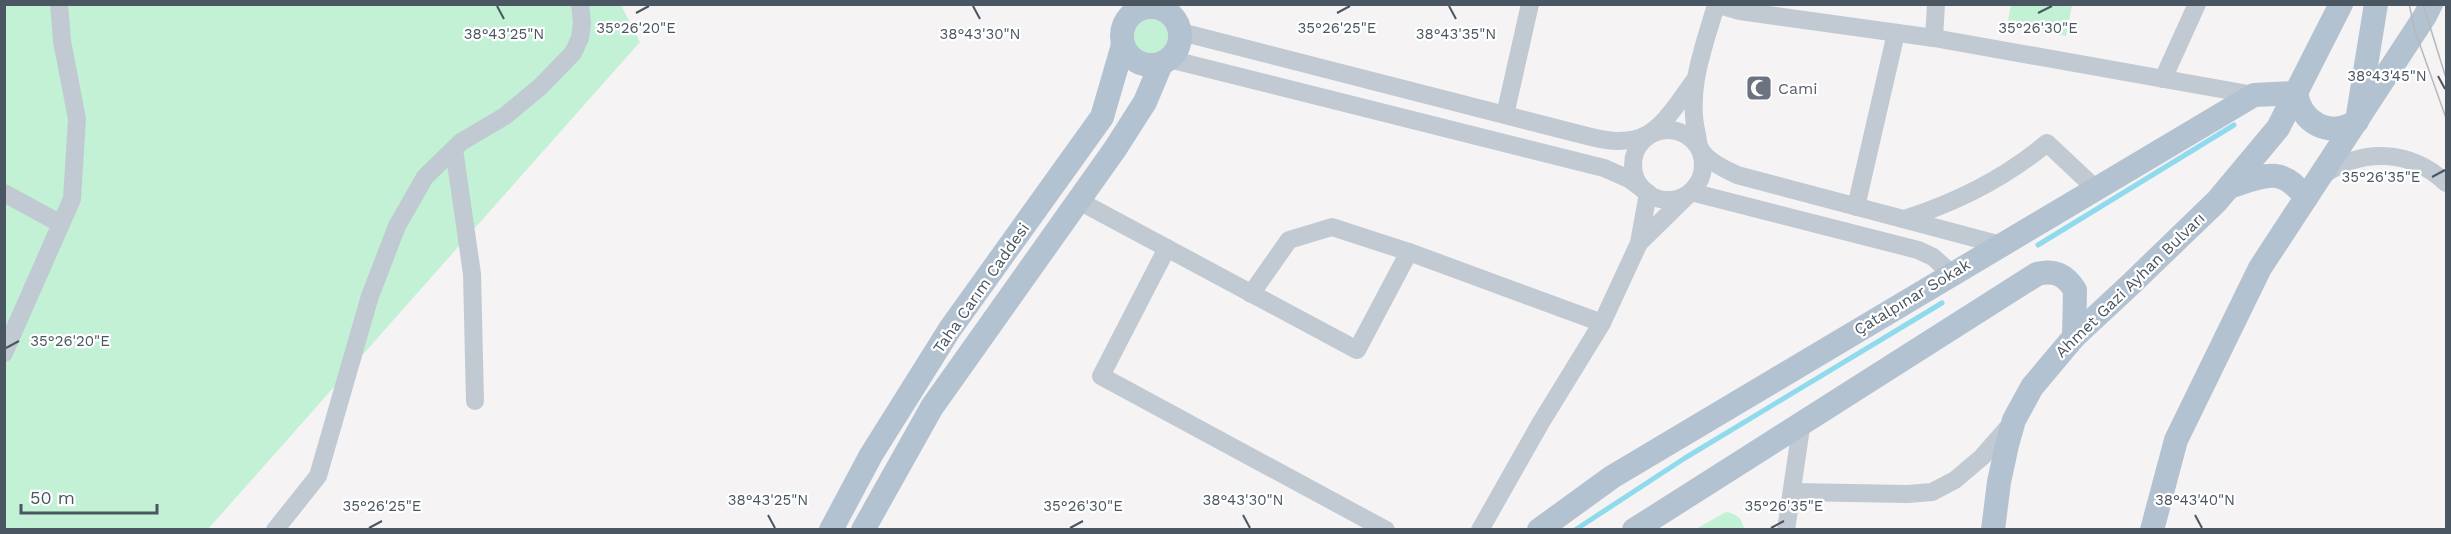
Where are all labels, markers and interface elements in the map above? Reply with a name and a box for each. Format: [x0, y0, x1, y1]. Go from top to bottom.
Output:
text: 35°26'20"E [596, 19, 676, 37]
text: 35°26'25"E [1298, 19, 1376, 37]
text: 35°26'30"E [1998, 19, 2078, 37]
text: 38°43'25"N [464, 25, 544, 43]
text: 38°43'30"N [939, 25, 1021, 43]
text: 38°43'35"N [1416, 25, 1496, 43]
text: 38°43'45"N [2347, 67, 2427, 85]
mosque icon: Cami [1744, 73, 1774, 103]
place label: Cami [1778, 79, 1818, 98]
text: 35°26'35"E [2342, 168, 2420, 186]
street label: Ahmet Gazi Ayhan Bulvarı [2051, 209, 2209, 361]
street label: Taha Carım Caddesi [929, 219, 1033, 357]
street label: Çatalpınar Sokak [1850, 255, 1974, 339]
text: 35°26'20"E [30, 332, 110, 350]
scale bar [21, 477, 158, 515]
text: 50 m [30, 487, 75, 508]
text: 38°43'25"N [728, 491, 808, 509]
text: 38°43'30"N [1202, 491, 1284, 509]
text: 38°43'40"N [2155, 491, 2235, 509]
text: 35°26'25"E [343, 497, 421, 515]
text: 35°26'30"E [1043, 497, 1123, 515]
text: 35°26'35"E [1745, 497, 1823, 515]

